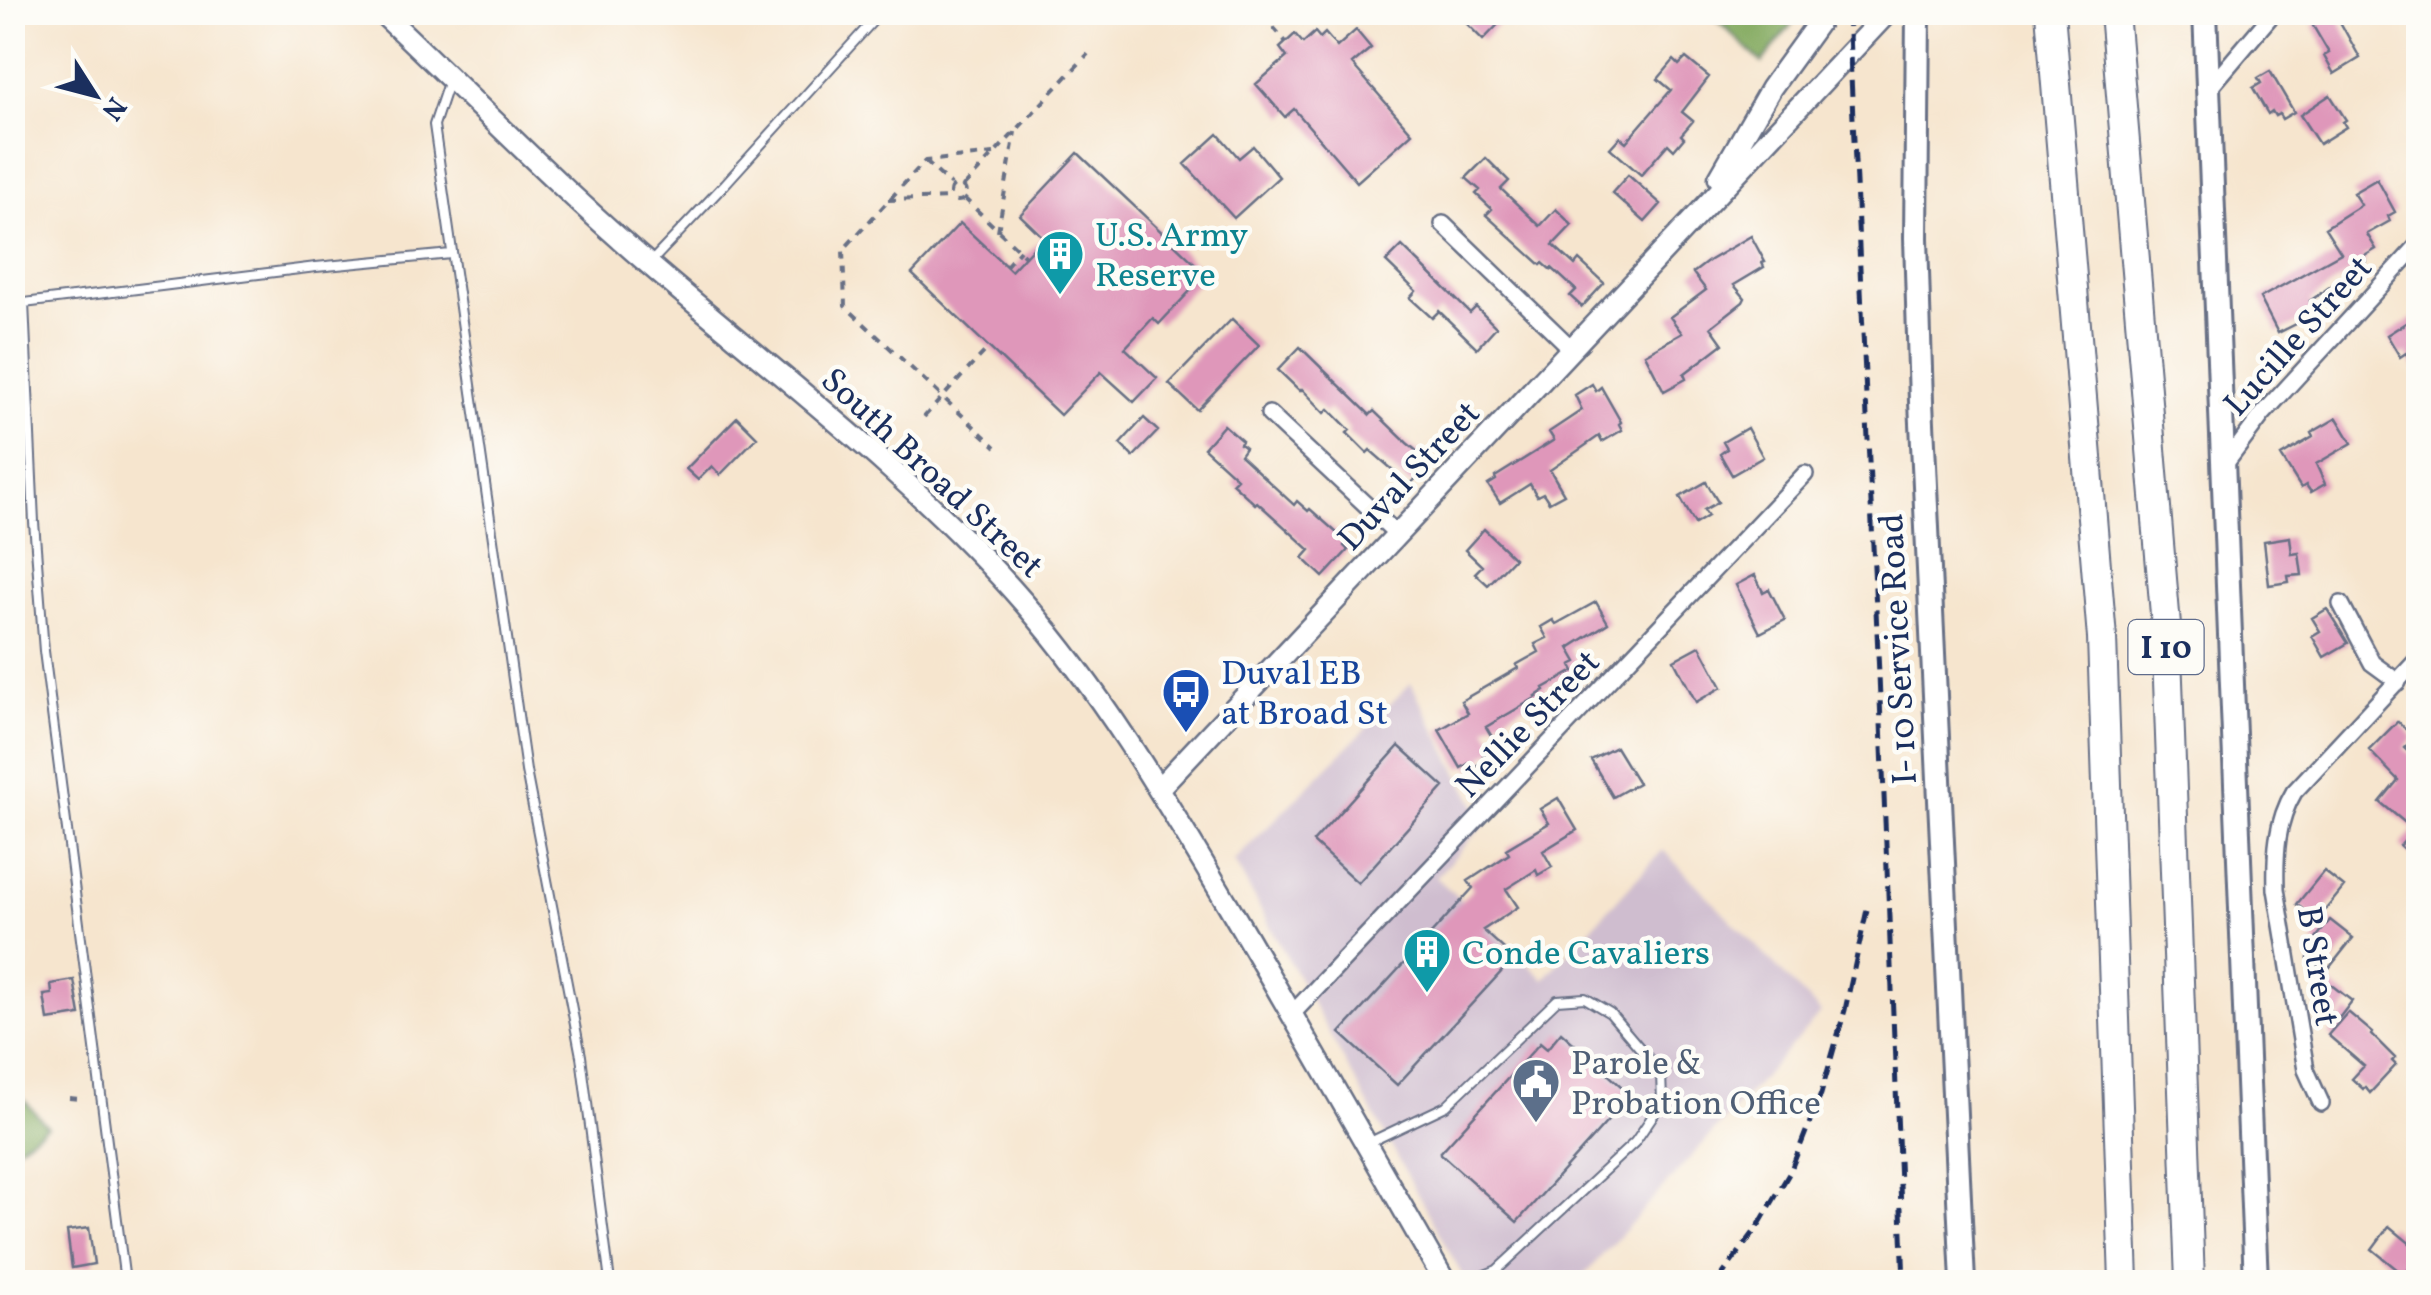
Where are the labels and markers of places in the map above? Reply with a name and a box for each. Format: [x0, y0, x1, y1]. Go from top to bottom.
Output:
place label: U.S. Army Reserve [1095, 213, 1248, 301]
building icon: U.S. Army Reserve [1034, 228, 1086, 296]
place label: Duval EB at Broad St [1221, 651, 1388, 739]
bus stop icon: Duval EB at Broad St [1160, 666, 1212, 734]
building icon: Conde Cavaliers [1401, 926, 1453, 994]
place label: Conde Cavaliers [1462, 931, 1710, 979]
place label: Parole & Probation Office [1571, 1041, 1821, 1129]
public building icon: Parole & Probation Office [1510, 1056, 1562, 1124]

